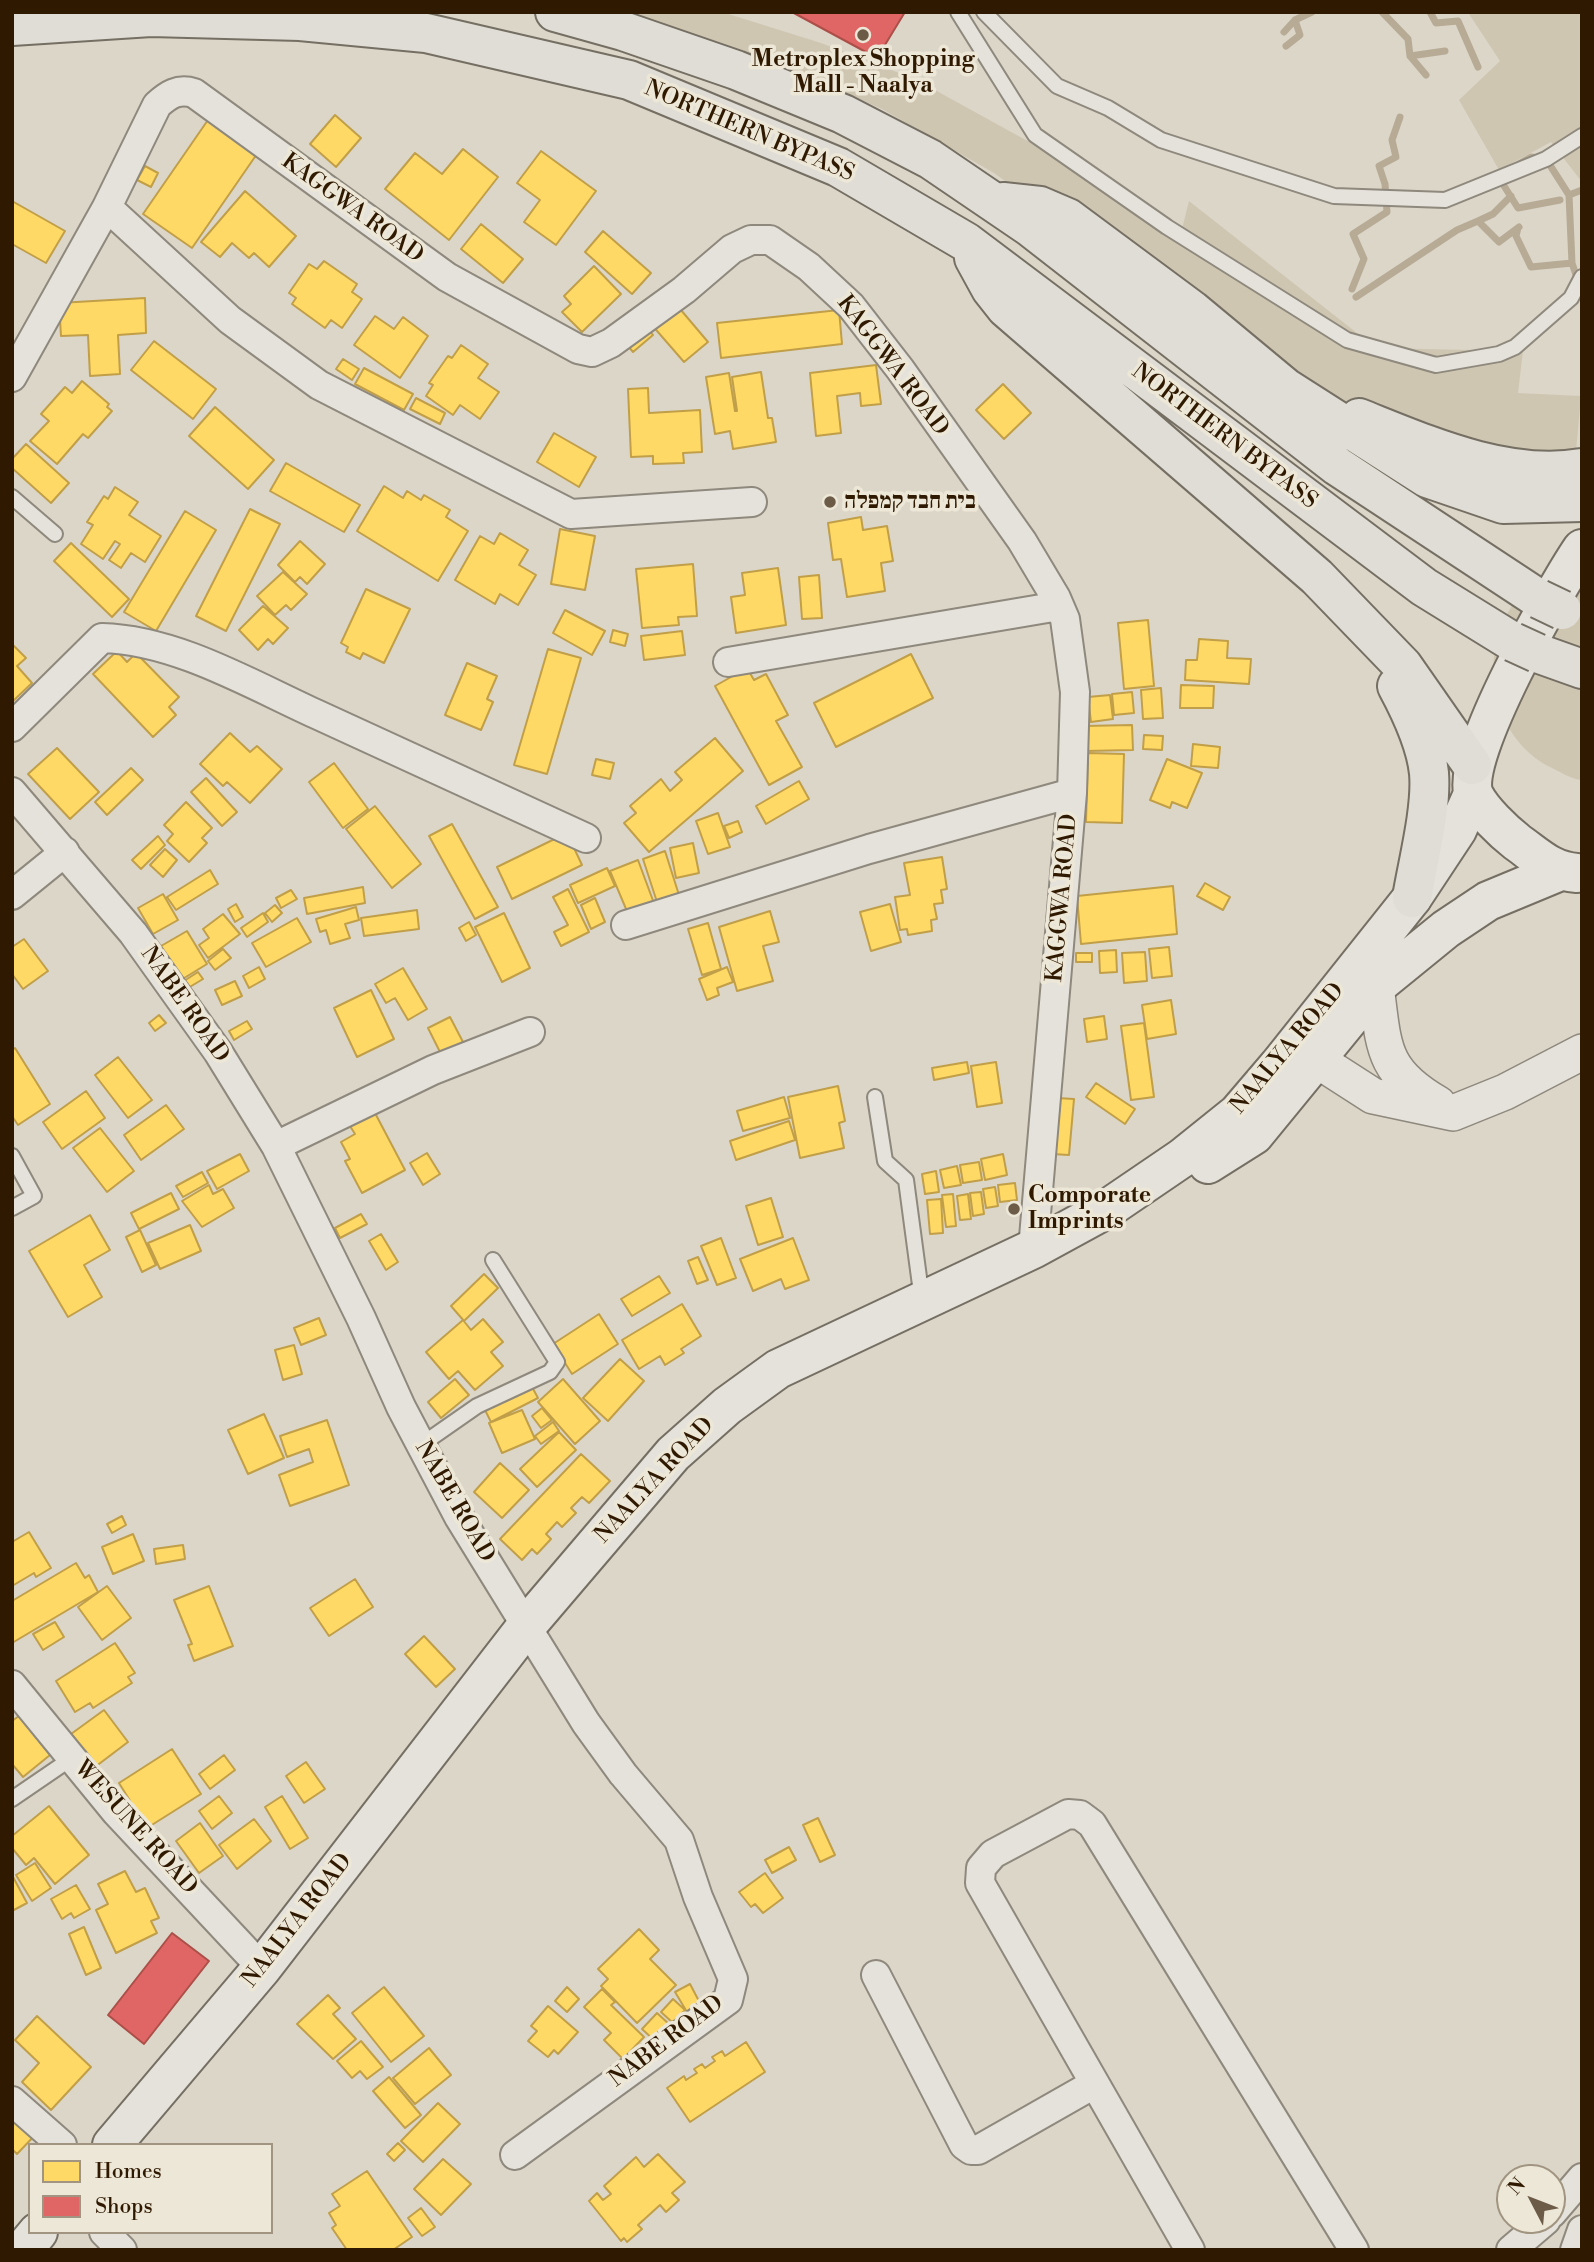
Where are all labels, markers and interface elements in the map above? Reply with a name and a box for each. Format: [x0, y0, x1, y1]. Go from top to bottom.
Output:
marker: Metroplex Shopping Mall - Naalya [855, 27, 871, 43]
place label: Metroplex Shopping Mall - Naalya [752, 46, 974, 100]
street label: NORTHERN BYPASS [640, 75, 858, 189]
street label: KAGGWA ROAD [276, 148, 428, 270]
street label: KAGGWA ROAD [830, 290, 954, 442]
street label: NORTHERN BYPASS [1126, 358, 1322, 516]
place label: בית חבד קמפלה [844, 488, 976, 516]
marker: בית חבד קמפלה [822, 494, 838, 510]
street label: KAGGWA ROAD [1042, 813, 1084, 983]
street label: NABE ROAD [134, 941, 234, 1069]
street label: NAALYA ROAD [1225, 978, 1351, 1120]
place label: Comporate Imprints [1028, 1182, 1151, 1236]
marker: Comporate Imprints [1006, 1201, 1022, 1217]
street label: NAALYA ROAD [590, 1412, 720, 1550]
street label: NABE ROAD [408, 1436, 500, 1568]
street label: WESUNE ROAD [68, 1755, 202, 1901]
street label: NAALYA ROAD [237, 1849, 359, 1993]
street label: NABE ROAD [604, 1990, 730, 2094]
legend [28, 2143, 273, 2234]
text: Homes [95, 2159, 162, 2185]
north arrow [1496, 2164, 1566, 2234]
text: N [1503, 2173, 1531, 2200]
text: Shops [95, 2194, 153, 2220]

